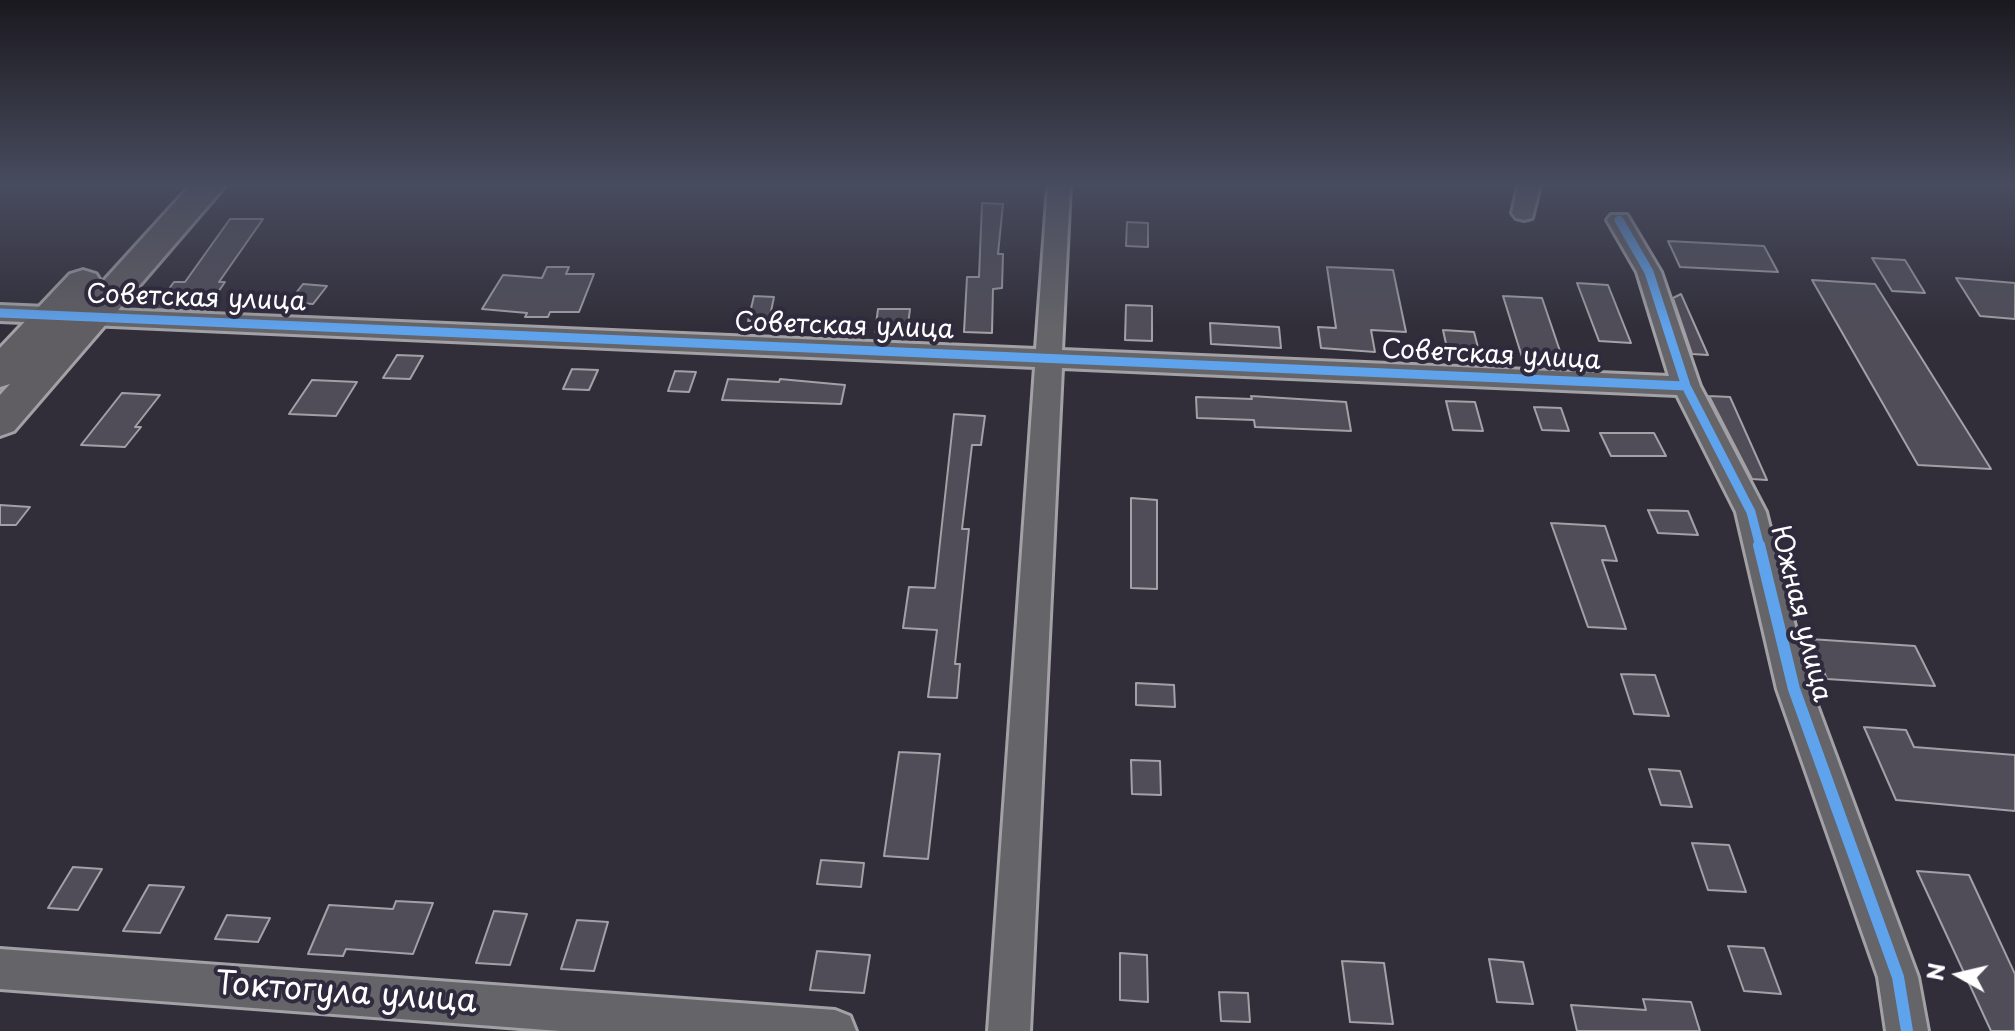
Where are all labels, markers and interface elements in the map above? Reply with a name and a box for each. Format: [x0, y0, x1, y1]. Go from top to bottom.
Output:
street label: Советская улица [86, 280, 306, 318]
street label: Советская улица [734, 308, 954, 346]
street label: Советская улица [1381, 335, 1601, 377]
street label: Южная улица [1763, 523, 1837, 705]
north arrow [1919, 935, 1999, 1015]
text: N [1917, 961, 1952, 983]
street label: Токтогула улица [214, 966, 478, 1022]

